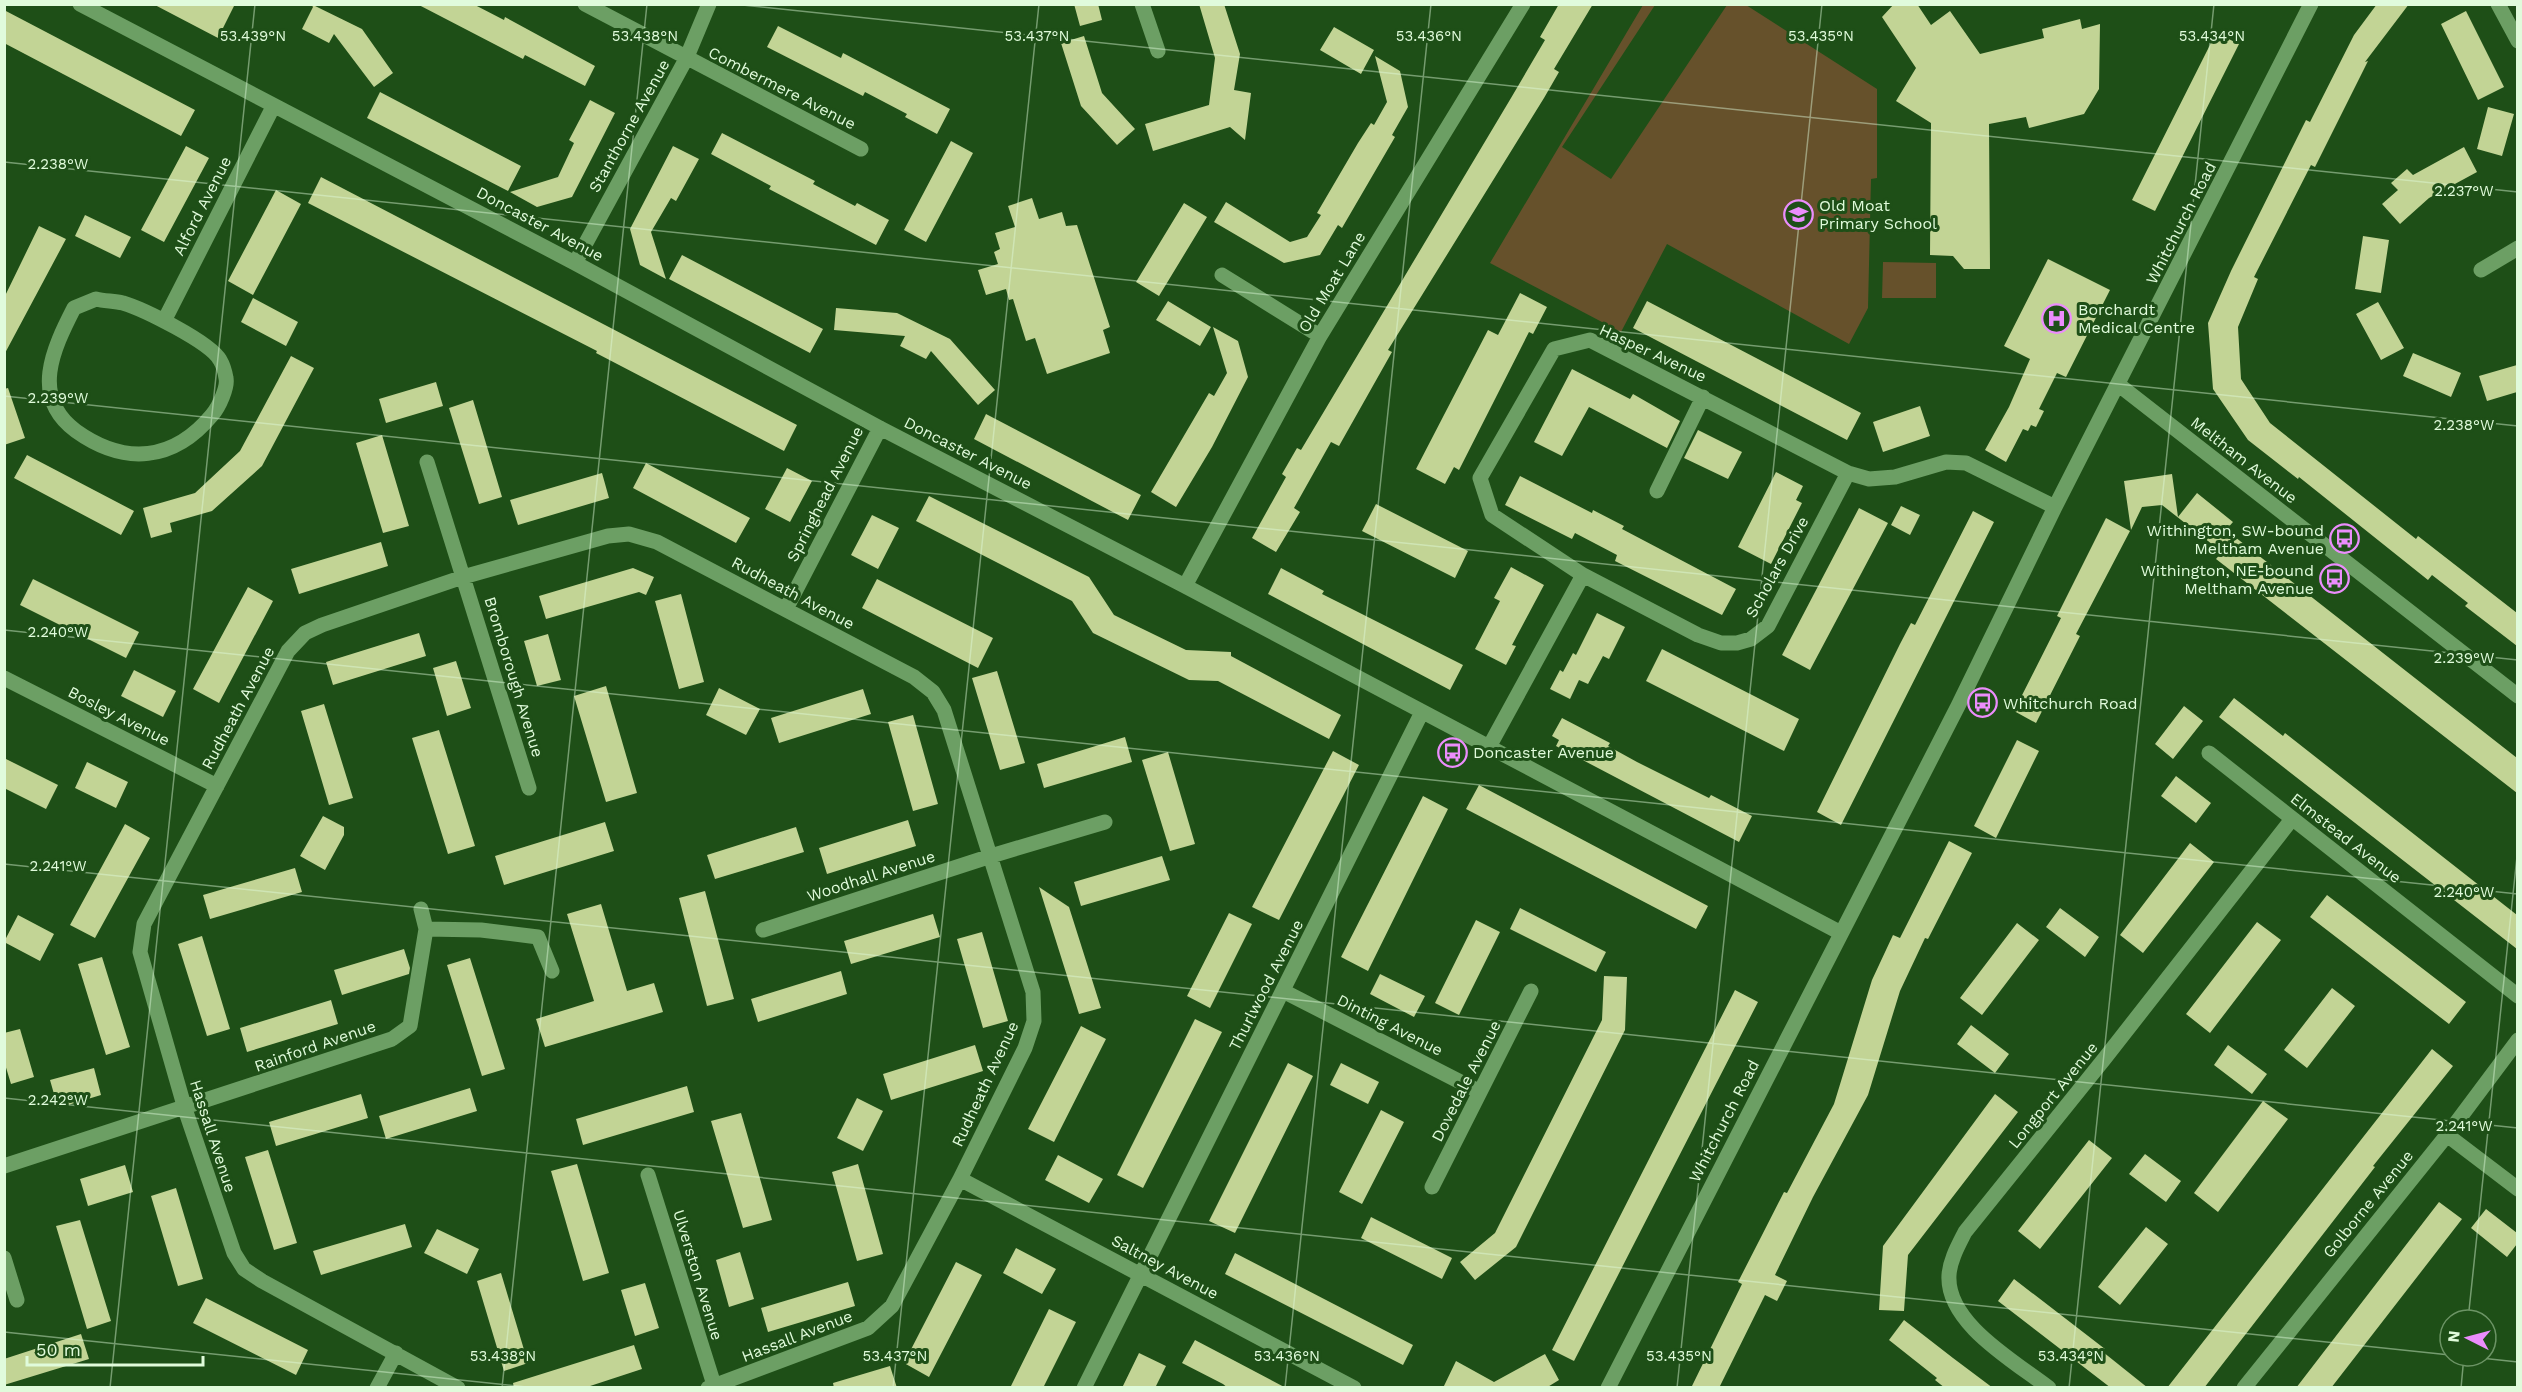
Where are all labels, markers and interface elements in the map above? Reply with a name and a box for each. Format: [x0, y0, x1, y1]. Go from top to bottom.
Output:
text: 53.439°N [220, 27, 286, 45]
text: 53.438°N [612, 27, 678, 45]
text: 53.437°N [1005, 27, 1069, 45]
text: 53.436°N [1396, 27, 1462, 45]
text: 53.435°N [1788, 27, 1854, 45]
text: 53.434°N [2179, 27, 2245, 45]
street label: Combermere Avenue [705, 43, 859, 133]
street label: Stanthorne Avenue [585, 56, 673, 196]
street label: Alford Avenue [169, 153, 235, 259]
text: 2.238°W [28, 155, 88, 173]
street label: Whitchurch Road [2142, 159, 2220, 287]
text: 2.237°W [2434, 182, 2494, 200]
street label: Doncaster Avenue [473, 183, 607, 265]
place label: Old Moat Primary School [1819, 196, 1937, 233]
school or university icon: Old Moat Primary School [1782, 198, 1814, 230]
street label: Old Moat Lane [1294, 228, 1370, 336]
place label: Borchardt Medical Centre [2078, 300, 2195, 337]
hospital icon: Borchardt Medical Centre [2041, 302, 2073, 334]
street label: Hasper Avenue [1596, 320, 1710, 386]
text: 2.239°W [28, 389, 88, 407]
street label: Doncaster Avenue [901, 413, 1035, 493]
street label: Meltham Avenue [2187, 413, 2301, 507]
text: 2.238°W [2434, 416, 2494, 434]
street label: Springhead Avenue [783, 423, 867, 565]
street label: Scholars Drive [1741, 513, 1813, 621]
place label: Withington, SW-bound Meltham Avenue [2147, 521, 2324, 558]
bus stop icon: Withington, SW-bound Meltham Avenue [2329, 523, 2361, 555]
street label: Rudheath Avenue [728, 553, 858, 633]
place label: Withington, NE-bound Meltham Avenue [2140, 561, 2314, 598]
bus stop icon: Withington, NE-bound Meltham Avenue [2319, 563, 2351, 595]
street label: Bromborough Avenue [481, 594, 547, 760]
text: 2.240°W [28, 623, 88, 641]
street label: Rudheath Avenue [198, 643, 278, 773]
text: 2.239°W [2434, 649, 2494, 667]
street label: Bosley Avenue [65, 682, 173, 750]
bus stop icon: Whitchurch Road [1966, 687, 1998, 719]
place label: Whitchurch Road [2003, 694, 2138, 713]
bus stop icon: Doncaster Avenue [1436, 736, 1468, 768]
place label: Doncaster Avenue [1473, 743, 1614, 762]
street label: Elmstead Avenue [2287, 789, 2405, 887]
street label: Woodhall Avenue [804, 846, 938, 906]
text: 2.241°W [29, 857, 87, 875]
text: 2.240°W [2434, 883, 2494, 901]
street label: Thurlwood Avenue [1225, 917, 1307, 1053]
street label: Dinting Avenue [1334, 990, 1446, 1060]
street label: Rainford Avenue [252, 1016, 378, 1076]
street label: Dovedale Avenue [1427, 1017, 1505, 1145]
street label: Rudheath Avenue [948, 1018, 1022, 1150]
street label: Longport Avenue [2004, 1038, 2102, 1152]
street label: Whitchurch Road [1685, 1057, 1763, 1185]
street label: Hassall Avenue [186, 1077, 240, 1195]
text: 2.242°W [28, 1091, 88, 1109]
text: 2.241°W [2435, 1117, 2493, 1135]
street label: Golborne Avenue [2319, 1146, 2417, 1262]
street label: Ulverston Avenue [669, 1207, 727, 1343]
street label: Saltney Avenue [1108, 1231, 1222, 1303]
street label: Hassall Avenue [739, 1306, 855, 1366]
north arrow [2438, 1308, 2498, 1368]
scale bar [27, 1329, 202, 1367]
text: N [2444, 1330, 2464, 1343]
text: 50 m [36, 1339, 81, 1360]
text: 53.438°N [470, 1347, 536, 1365]
text: 53.437°N [863, 1347, 927, 1365]
text: 53.436°N [1254, 1347, 1320, 1365]
text: 53.435°N [1646, 1347, 1712, 1365]
text: 53.434°N [2038, 1347, 2104, 1365]

